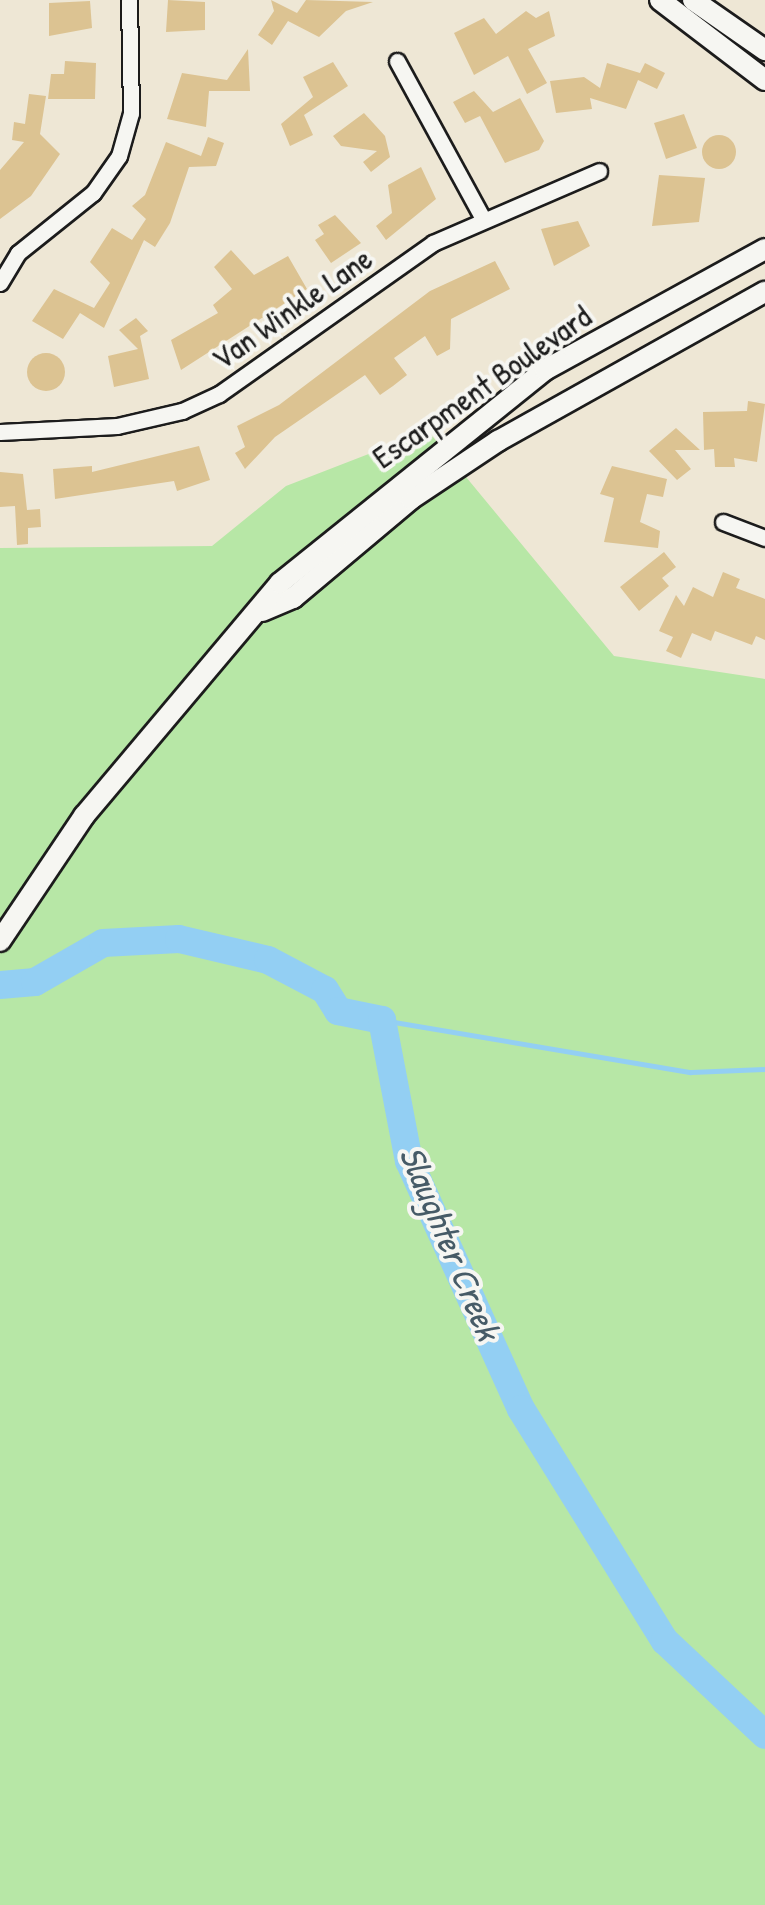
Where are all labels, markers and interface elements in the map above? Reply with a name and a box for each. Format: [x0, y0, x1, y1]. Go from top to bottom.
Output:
street label: Van Winkle Lane [204, 240, 380, 378]
street label: Escarpment Boulevard [365, 297, 599, 477]
water label: Slaughter Creek [390, 1140, 510, 1346]

